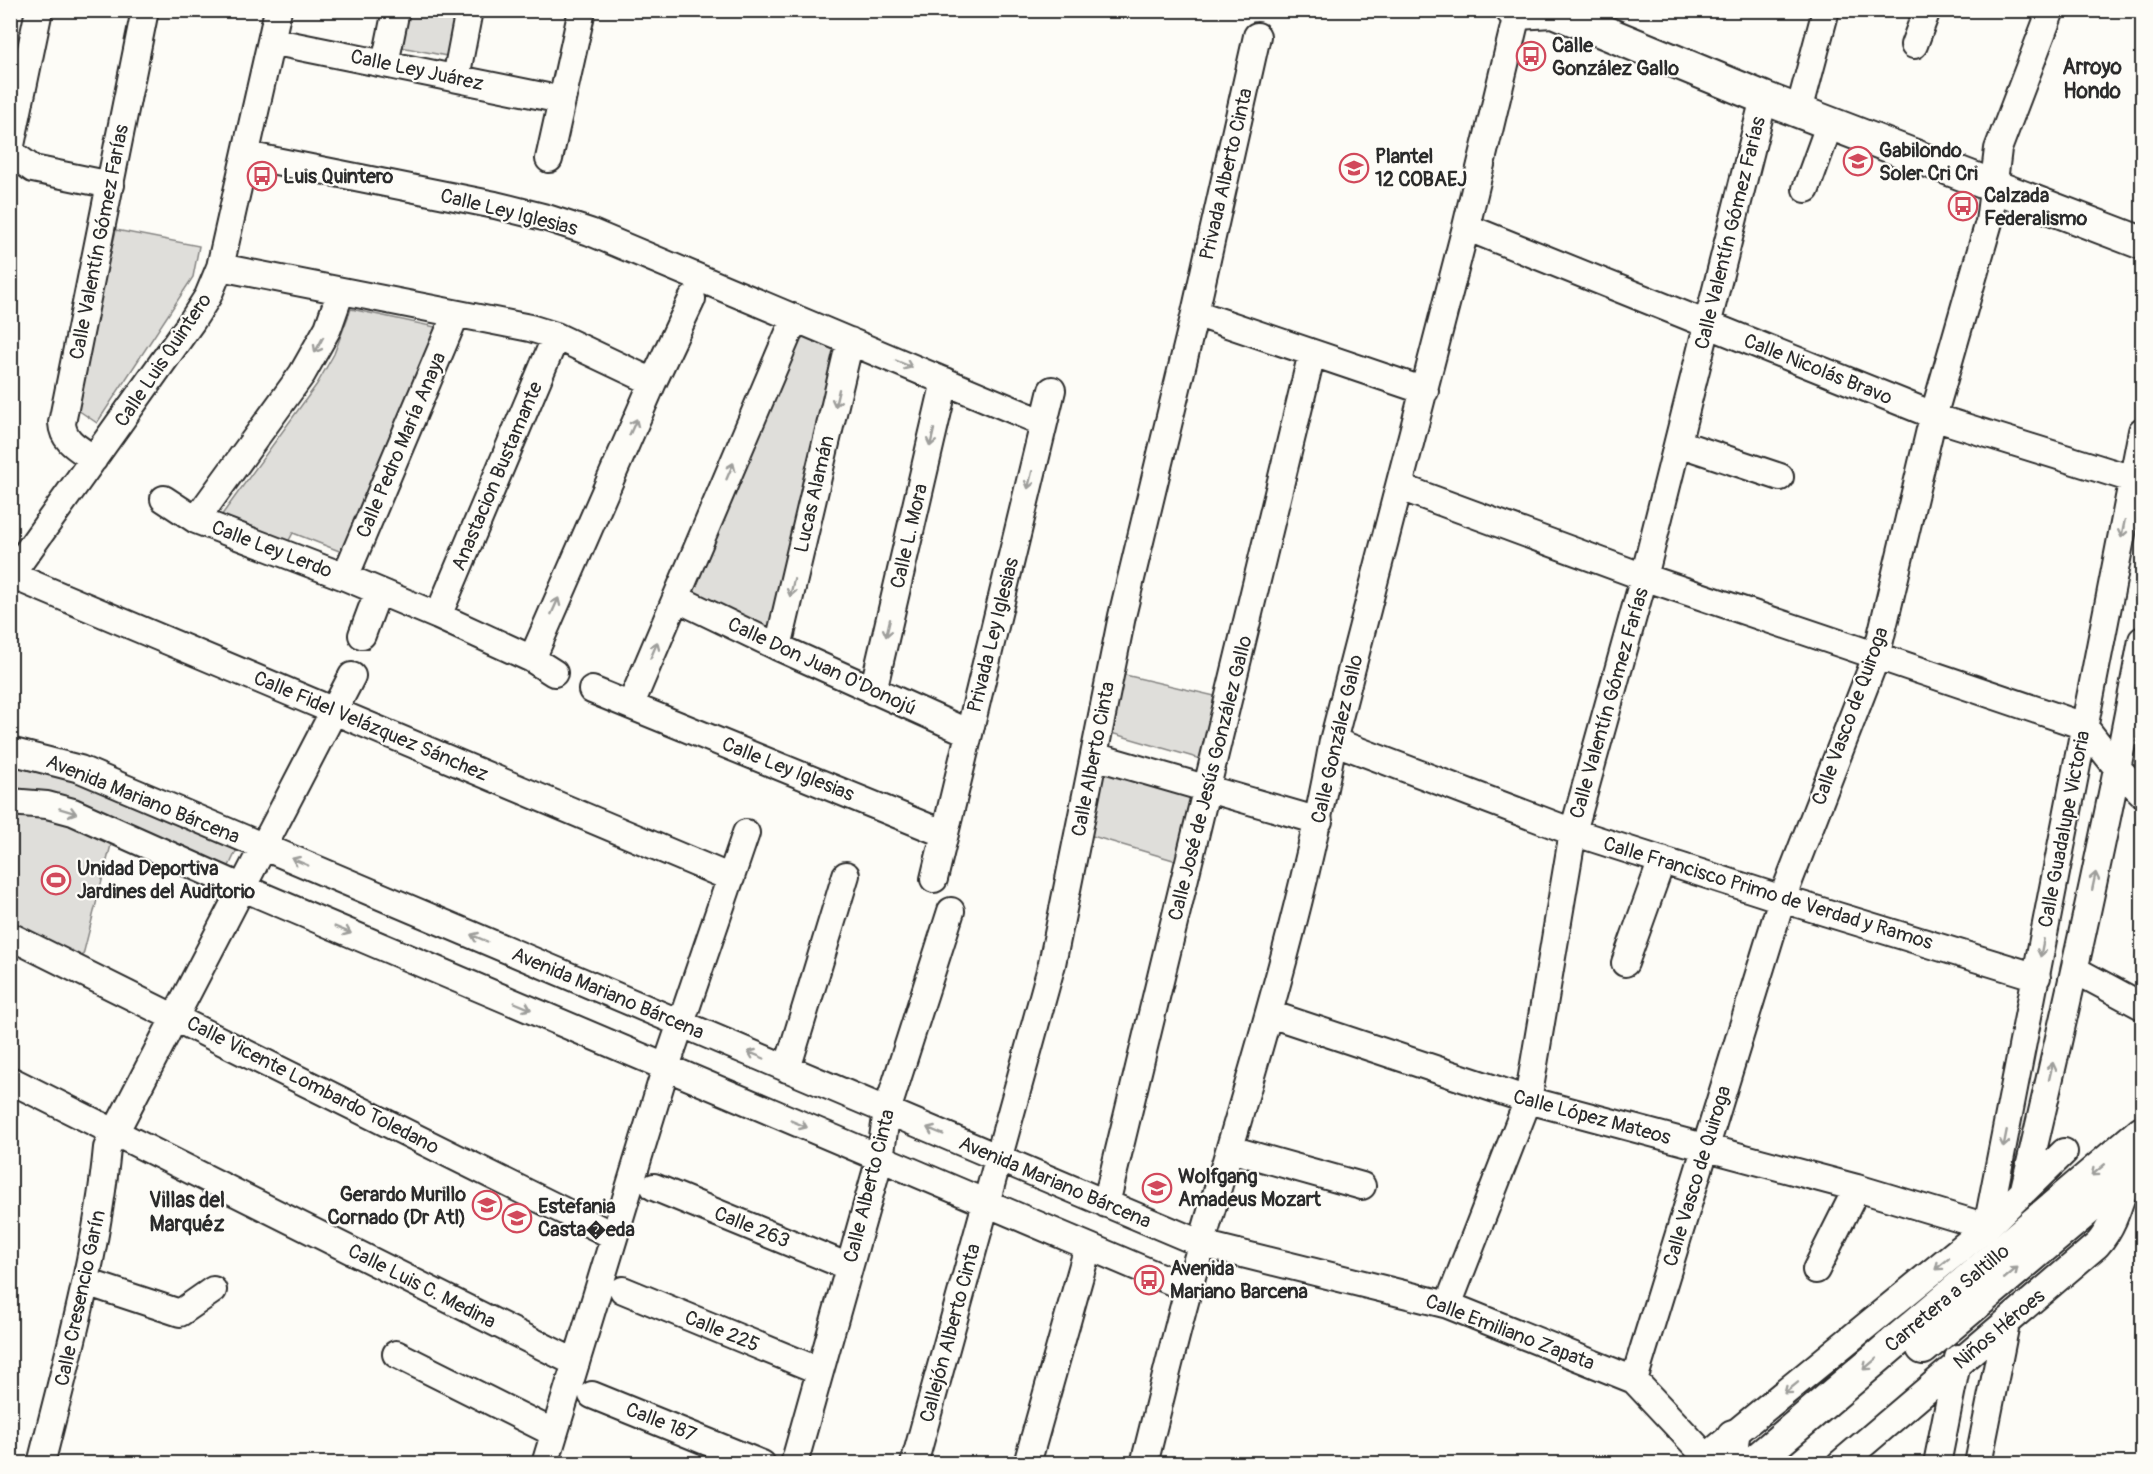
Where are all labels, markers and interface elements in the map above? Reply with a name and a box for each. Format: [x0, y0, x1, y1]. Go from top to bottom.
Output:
place label: Calle González Gallo [1552, 33, 1679, 81]
bus stop icon: Calle González Gallo [1515, 40, 1547, 72]
street label: Calle Ley Juárez [348, 44, 486, 96]
district label: Arroyo Hondo [2062, 54, 2123, 105]
street label: Privada Alberto Cinta [1194, 86, 1258, 262]
street label: Calle Valentín Gómez Farías [1689, 114, 1771, 352]
street label: Calle Valentín Gómez Farías [64, 122, 134, 362]
place label: Gabilondo Soler Cri Cri [1879, 138, 1978, 186]
place label: Plantel 12 COBAEJ [1375, 144, 1467, 192]
school or university icon: Gabilondo Soler Cri Cri [1842, 145, 1874, 177]
school or university icon: Plantel 12 COBAEJ [1338, 152, 1370, 184]
bus stop icon: Luis Quintero [246, 160, 278, 192]
place label: Luis Quintero [283, 164, 394, 189]
street label: Calle Ley Iglesias [438, 183, 580, 241]
place label: Calzada Federalismo [1984, 183, 2088, 231]
bus stop icon: Calzada Federalismo [1947, 190, 1979, 222]
street label: Calle Luis Quintero [109, 288, 217, 432]
street label: Calle Nicolás Bravo [1740, 328, 1896, 410]
one-way arrow [313, 336, 325, 354]
street label: Calle Pedro María Anaya [351, 348, 451, 542]
one-way arrow [894, 359, 912, 370]
street label: Anastacion Bustamante [446, 378, 548, 574]
one-way arrow [830, 388, 842, 407]
one-way arrow [628, 418, 639, 437]
one-way arrow [925, 428, 937, 447]
street label: Lucas Alamán [788, 433, 840, 555]
one-way arrow [725, 462, 736, 481]
one-way arrow [1024, 470, 1036, 489]
street label: Calle L. Mora [885, 481, 933, 591]
street label: Calle Ley Lerdo [208, 515, 336, 584]
one-way arrow [2117, 519, 2128, 539]
street label: Privada Ley Iglesias [962, 555, 1024, 715]
one-way arrow [786, 578, 798, 597]
street label: Calle Valentín Gómez Farías [1564, 585, 1654, 821]
one-way arrow [550, 597, 561, 615]
street label: Calle Don Juan O'Donojú [724, 611, 920, 721]
one-way arrow [882, 618, 893, 637]
street label: Calle Vasco de Quiroga [1806, 624, 1894, 808]
street label: Calle José de Jesús González Gallo [1162, 633, 1258, 923]
one-way arrow [649, 642, 660, 660]
street label: Calle González Gallo [1305, 652, 1369, 826]
street label: Calle Fidel Velázquez Sánchez [250, 665, 492, 787]
street label: Calle Alberto Cinta [1066, 679, 1120, 839]
street label: Calle Guadalupe Victoria [2033, 728, 2095, 930]
street label: Calle Ley Iglesias [718, 731, 858, 807]
street label: Avenida Mariano Bárcena [43, 749, 243, 849]
one-way arrow [58, 806, 77, 817]
street label: Calle Francisco Primo de Verdad y Ramos [1600, 831, 1936, 955]
place label: Unidad Deportiva Jardines del Auditorio [77, 856, 255, 904]
one-way arrow [291, 856, 310, 867]
sports icon: Unidad Deportiva Jardines del Auditorio [40, 864, 72, 896]
one-way arrow [2089, 871, 2100, 891]
one-way arrow [333, 925, 352, 936]
one-way arrow [471, 932, 489, 944]
one-way arrow [2036, 937, 2047, 957]
street label: Avenida Mariano Bárcena [508, 941, 708, 1045]
one-way arrow [513, 1001, 531, 1013]
street label: Calle Vicente Lombardo Toledano [183, 1010, 444, 1160]
one-way arrow [747, 1049, 765, 1061]
one-way arrow [2046, 1062, 2058, 1081]
street label: Calle Vasco de Quiroga [1658, 1083, 1736, 1269]
street label: Calle López Mateos [1510, 1084, 1674, 1150]
street label: Calle Alberto Cinta [838, 1107, 900, 1265]
one-way arrow [789, 1119, 807, 1130]
one-way arrow [927, 1125, 945, 1137]
one-way arrow [1999, 1129, 2010, 1148]
street label: Avenida Mariano Bárcena [955, 1130, 1155, 1234]
one-way arrow [2091, 1163, 2106, 1177]
place label: Wolfgang Amadeus Mozart [1178, 1164, 1322, 1212]
school or university icon: Wolfgang Amadeus Mozart [1141, 1172, 1173, 1204]
place label: Gerardo Murillo Cornado (Dr Atl) [327, 1182, 466, 1230]
district label: Villas del Marquéz [149, 1187, 225, 1238]
school or university icon: Gerardo Murillo Cornado (Dr Atl) [471, 1189, 503, 1221]
place label: Estefania Casta�eda [538, 1194, 635, 1242]
street label: Calle 263 [711, 1201, 793, 1253]
school or university icon: Estefania Casta�eda [501, 1202, 533, 1234]
street label: Calle Cresencio Garín [49, 1208, 111, 1388]
street label: Calle Luis C. Medina [344, 1238, 500, 1334]
street label: Carretera a Saltillo [1879, 1238, 2015, 1357]
street label: Callejón Alberto Cinta [914, 1241, 986, 1425]
place label: Avenida Mariano Barcena [1170, 1256, 1308, 1304]
one-way arrow [1935, 1257, 1950, 1271]
bus stop icon: Avenida Mariano Barcena [1133, 1264, 1165, 1296]
one-way arrow [2003, 1266, 2018, 1280]
street label: Niños Héroes [1948, 1283, 2050, 1375]
street label: Calle Emiliano Zapata [1422, 1288, 1598, 1376]
street label: Calle 225 [681, 1305, 763, 1357]
one-way arrow [1863, 1357, 1878, 1371]
one-way arrow [1783, 1381, 1799, 1394]
street label: Calle 187 [622, 1397, 700, 1448]

